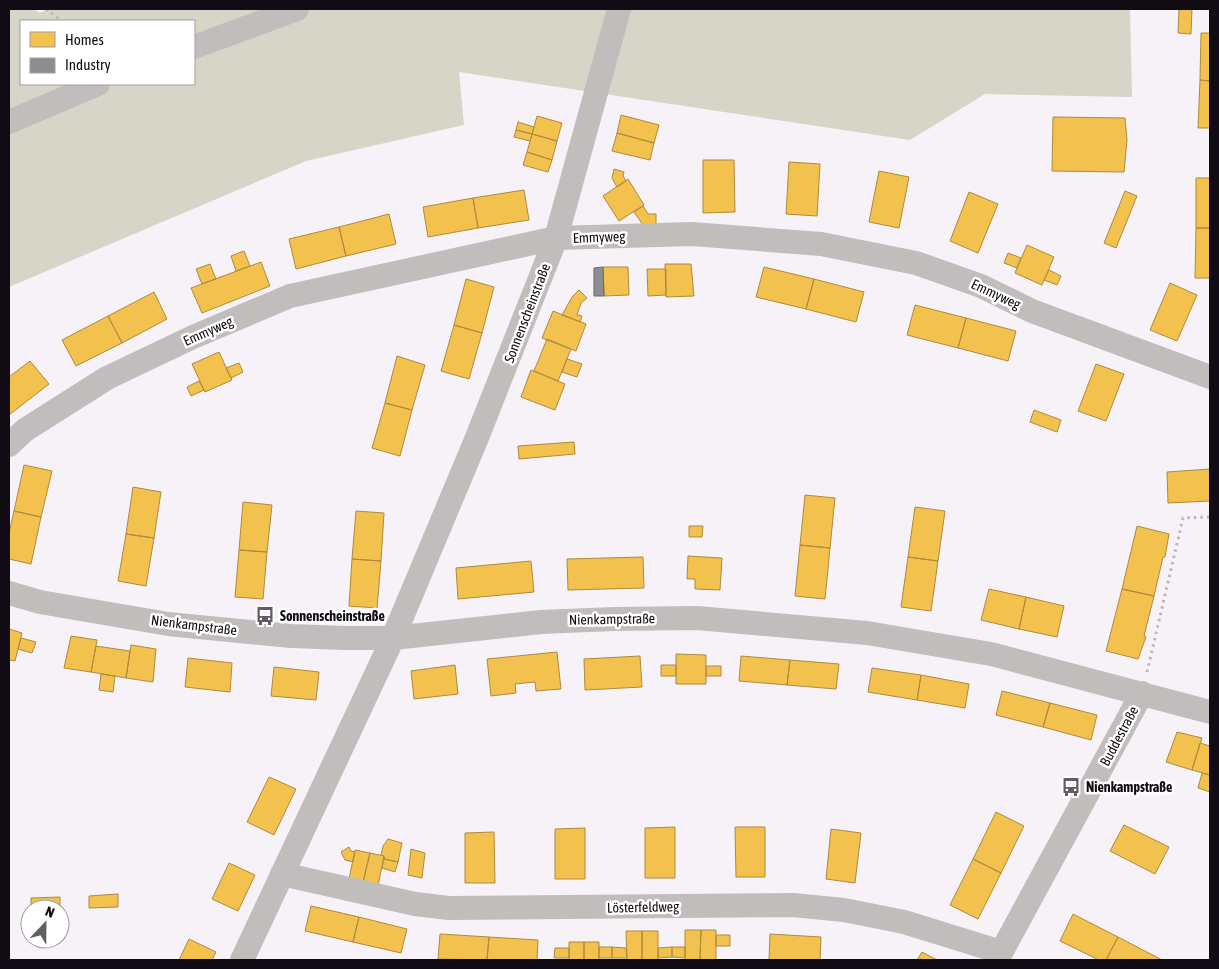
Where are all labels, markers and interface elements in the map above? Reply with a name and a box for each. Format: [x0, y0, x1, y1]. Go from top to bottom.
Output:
legend [20, 20, 195, 85]
text: Homes [65, 31, 104, 48]
text: Industry [65, 56, 111, 73]
street label: Emmyweg [572, 228, 626, 246]
street label: Sonnenscheinstraße [501, 261, 553, 365]
street label: Emmyweg [969, 276, 1023, 312]
street label: Emmyweg [181, 313, 235, 349]
bus stop icon: Sonnenscheinstraße [254, 605, 276, 627]
place label: Sonnenscheinstraße [280, 608, 385, 624]
street label: Nienkampstraße [569, 610, 655, 628]
street label: Nienkampstraße [150, 612, 238, 638]
street label: Buddestraße [1097, 703, 1141, 769]
bus stop icon: Nienkampstraße [1060, 776, 1082, 798]
place label: Nienkampstraße [1086, 779, 1172, 795]
street label: Lösterfeldweg [607, 898, 679, 916]
north arrow [20, 899, 70, 949]
text: N [43, 903, 57, 921]

